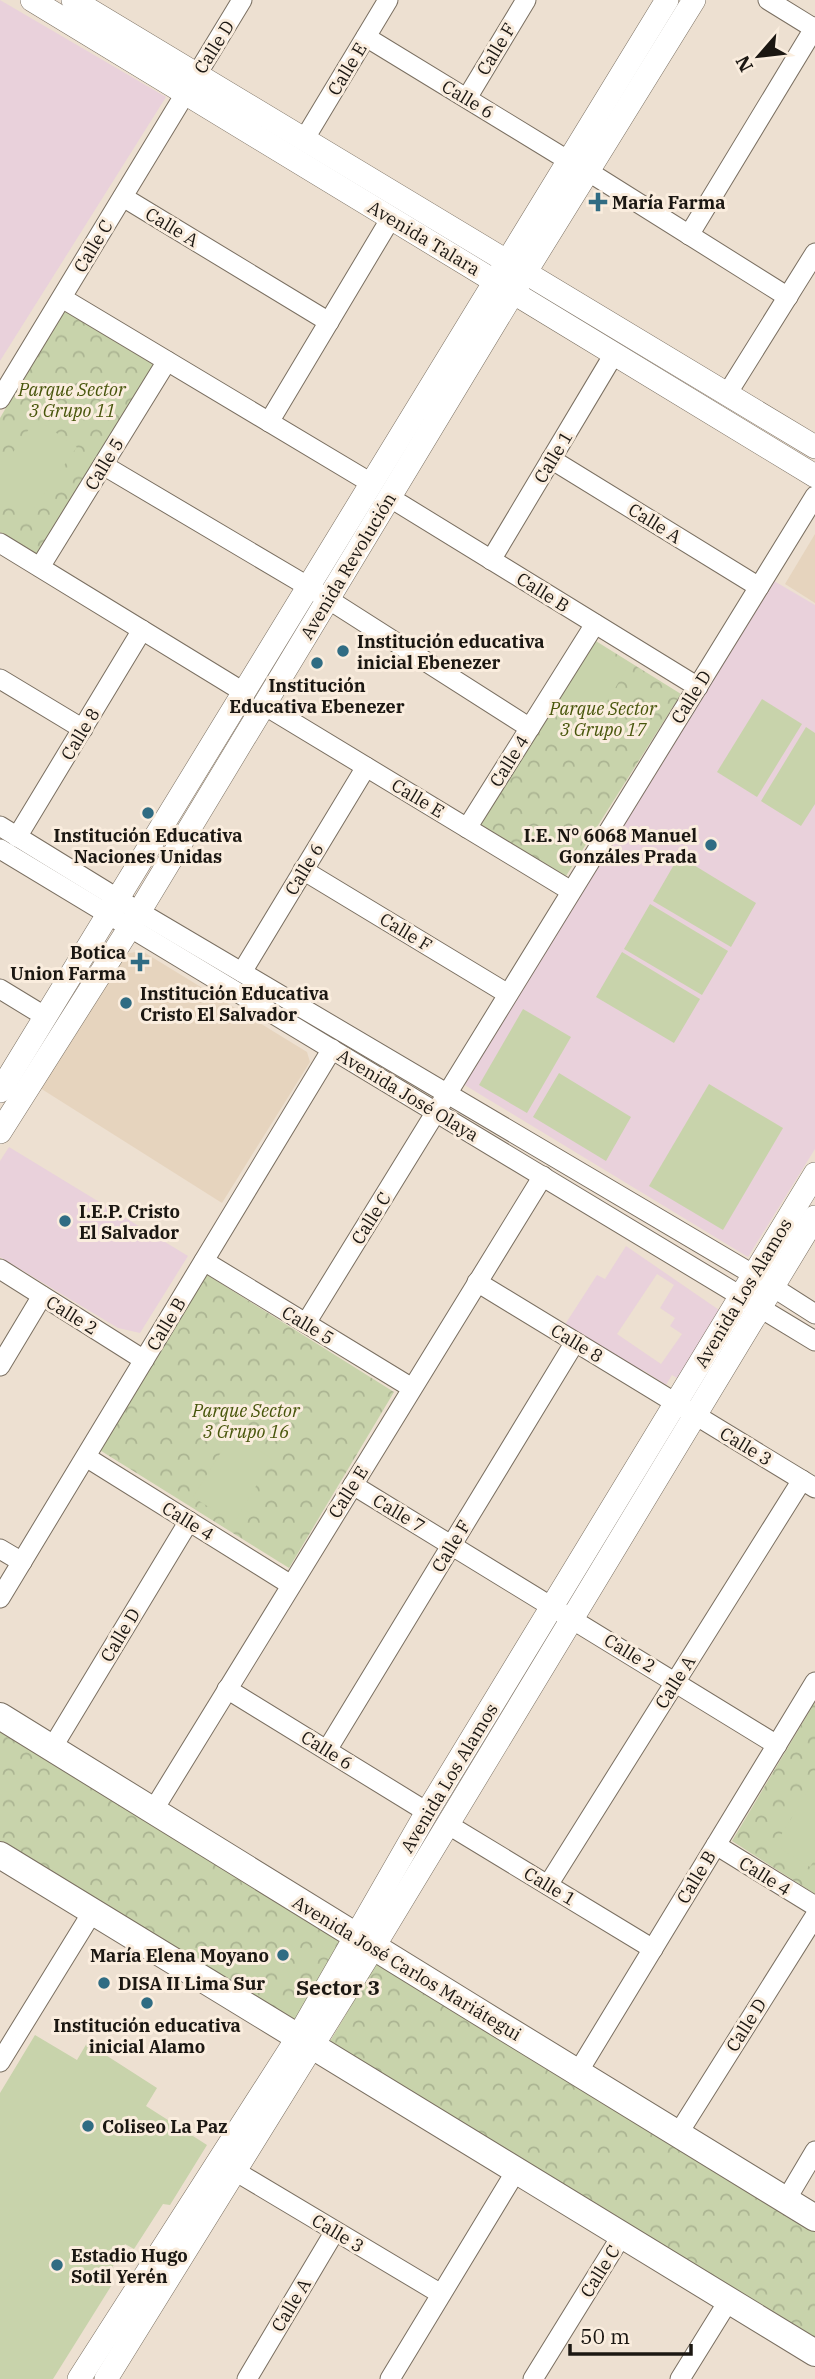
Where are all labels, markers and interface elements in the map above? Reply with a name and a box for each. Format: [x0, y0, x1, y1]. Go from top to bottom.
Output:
street label: Calle D [189, 16, 239, 78]
street label: Calle F [471, 19, 521, 79]
north arrow [724, 21, 794, 91]
street label: Calle E [322, 38, 372, 100]
text: N [730, 52, 758, 76]
street label: Calle 6 [438, 75, 498, 123]
place label: María Farma [612, 191, 725, 214]
marker: María Farma [590, 194, 606, 210]
street label: Avenida Talara [364, 195, 484, 281]
street label: Calle A [141, 202, 203, 252]
street label: Calle C [68, 215, 118, 277]
park label: Parque Sector 3 Grupo 11 [17, 378, 127, 422]
street label: Calle 1 [529, 427, 577, 487]
street label: Calle 5 [80, 434, 128, 494]
street label: Avenida Revolución [295, 488, 401, 644]
street label: Calle A [624, 498, 686, 549]
street label: Calle B [512, 567, 574, 617]
place label: Institución educativa inicial Ebenezer [357, 630, 545, 674]
marker: Institución educativa inicial Ebenezer [335, 643, 351, 659]
marker: Institución Educativa Ebenezer [309, 655, 325, 671]
street label: Calle D [666, 666, 716, 728]
place label: Institución Educativa Ebenezer [229, 674, 405, 718]
park label: Parque Sector 3 Grupo 17 [548, 697, 658, 741]
street label: Calle 8 [56, 704, 104, 764]
street label: Calle 4 [484, 731, 534, 791]
street label: Calle E [387, 773, 449, 823]
marker: Institución Educativa Naciones Unidas [140, 805, 156, 821]
place label: Institución Educativa Naciones Unidas [54, 824, 242, 868]
place label: I.E. N° 6068 Manuel Gonzáles Prada [524, 824, 697, 868]
marker: I.E. N° 6068 Manuel Gonzáles Prada [703, 837, 719, 853]
street label: Calle 6 [280, 839, 328, 899]
street label: Calle F [376, 907, 436, 957]
place label: Botica Union Farma [10, 941, 126, 985]
marker: Botica Union Farma [132, 954, 148, 970]
place label: Institución Educativa Cristo El Salvador [140, 982, 329, 1026]
marker: Institución Educativa Cristo El Salvador [118, 995, 134, 1011]
street label: Avenida José Olaya [333, 1044, 483, 1146]
street label: Calle C [346, 1187, 396, 1249]
place label: I.E.P. Cristo El Salvador [79, 1200, 180, 1244]
marker: I.E.P. Cristo El Salvador [57, 1213, 73, 1229]
street label: Avenida Los Alamos [689, 1214, 797, 1372]
street label: Calle 2 [42, 1290, 102, 1340]
street label: Calle B [141, 1293, 191, 1355]
street label: Calle 5 [278, 1301, 338, 1349]
street label: Calle 8 [547, 1319, 607, 1367]
park label: Parque Sector 3 Grupo 16 [191, 1399, 301, 1443]
street label: Calle 3 [716, 1422, 776, 1470]
street label: Calle E [323, 1462, 373, 1522]
street label: Calle 7 [369, 1489, 429, 1537]
street label: Calle 4 [158, 1496, 218, 1546]
street label: Calle F [426, 1516, 476, 1576]
street label: Calle D [95, 1604, 145, 1666]
street label: Calle 2 [600, 1628, 660, 1678]
street label: Calle A [650, 1651, 701, 1713]
street label: Avenida Los Alamos [395, 1699, 503, 1857]
street label: Calle 6 [297, 1725, 357, 1775]
street label: Calle B [671, 1846, 721, 1908]
street label: Calle 4 [735, 1851, 795, 1901]
street label: Calle 1 [520, 1862, 580, 1910]
street label: Avenida José Carlos Mariátegui [288, 1890, 526, 2046]
place label: María Elena Moyano [90, 1944, 269, 1967]
marker: María Elena Moyano [275, 1947, 291, 1963]
place label: DISA II Lima Sur [118, 1972, 265, 1995]
district label: Sector 3 [296, 1973, 380, 2001]
marker: DISA II Lima Sur [96, 1975, 112, 1991]
street label: Calle D [721, 1994, 771, 2056]
marker: Institución educativa inicial Alamo [139, 1995, 155, 2011]
place label: Institución educativa inicial Alamo [53, 2014, 241, 2058]
place label: Coliseo La Paz [102, 2115, 227, 2138]
marker: Coliseo La Paz [80, 2118, 96, 2134]
street label: Calle 3 [308, 2209, 368, 2257]
street label: Calle C [575, 2240, 625, 2302]
place label: Estadio Hugo Sotil Yerén [71, 2244, 188, 2288]
marker: Estadio Hugo Sotil Yerén [49, 2257, 65, 2273]
street label: Calle A [266, 2274, 316, 2336]
scale bar [570, 2312, 691, 2356]
text: 50 m [580, 2322, 630, 2350]

